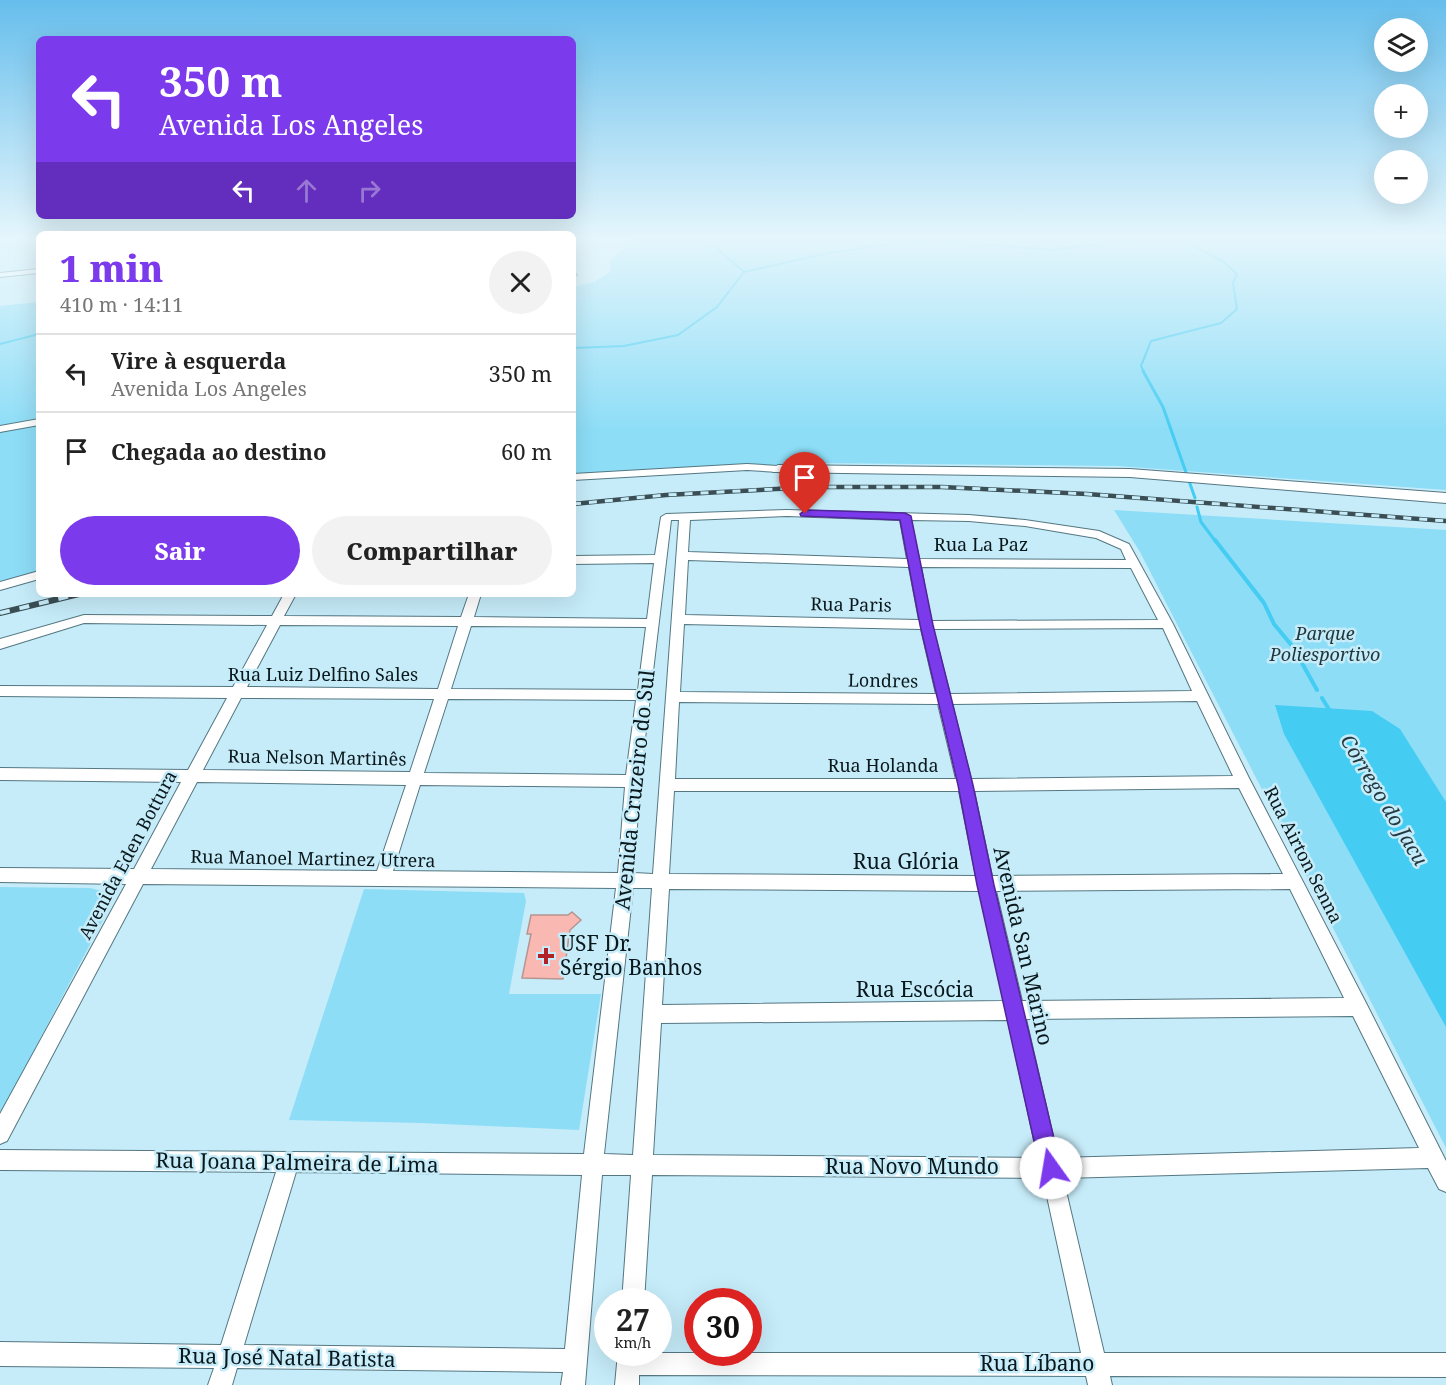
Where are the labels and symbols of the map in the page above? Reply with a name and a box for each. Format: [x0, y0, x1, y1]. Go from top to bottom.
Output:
pin [779, 452, 830, 514]
street label: Rua La Paz [934, 532, 1028, 556]
street label: Rua Paris [810, 591, 892, 617]
park label: Parque Poliesportivo [1269, 621, 1380, 666]
street label: Rua Luiz Delfino Sales [228, 662, 418, 686]
street label: Londres [848, 667, 918, 693]
street label: Avenida Cruzeiro do Sul [607, 668, 661, 911]
water label: Córrego do Jacu [1335, 729, 1434, 870]
street label: Rua Nelson Martinês [227, 743, 407, 771]
street label: Rua Holanda [827, 753, 939, 777]
street label: Avenida Eden Bottura [72, 766, 182, 943]
street label: Rua Airton Senna [1259, 782, 1349, 927]
street label: Rua Manoel Martinez Utrera [190, 844, 436, 872]
street label: Avenida San Marino [987, 844, 1060, 1048]
street label: Rua Glória [853, 847, 959, 875]
place label: USF Dr. Sérgio Banhos [560, 929, 702, 981]
marker: USF Dr. Sérgio Banhos [537, 947, 555, 965]
street label: Rua Escócia [856, 975, 974, 1003]
position arrow [1019, 1136, 1083, 1200]
street label: Rua Joana Palmeira de Lima [155, 1146, 439, 1178]
street label: Rua Novo Mundo [825, 1152, 999, 1180]
speed limit sign: 30 [684, 1288, 762, 1366]
street label: Rua José Natal Batista [178, 1341, 396, 1373]
street label: Rua Líbano [980, 1349, 1094, 1377]

